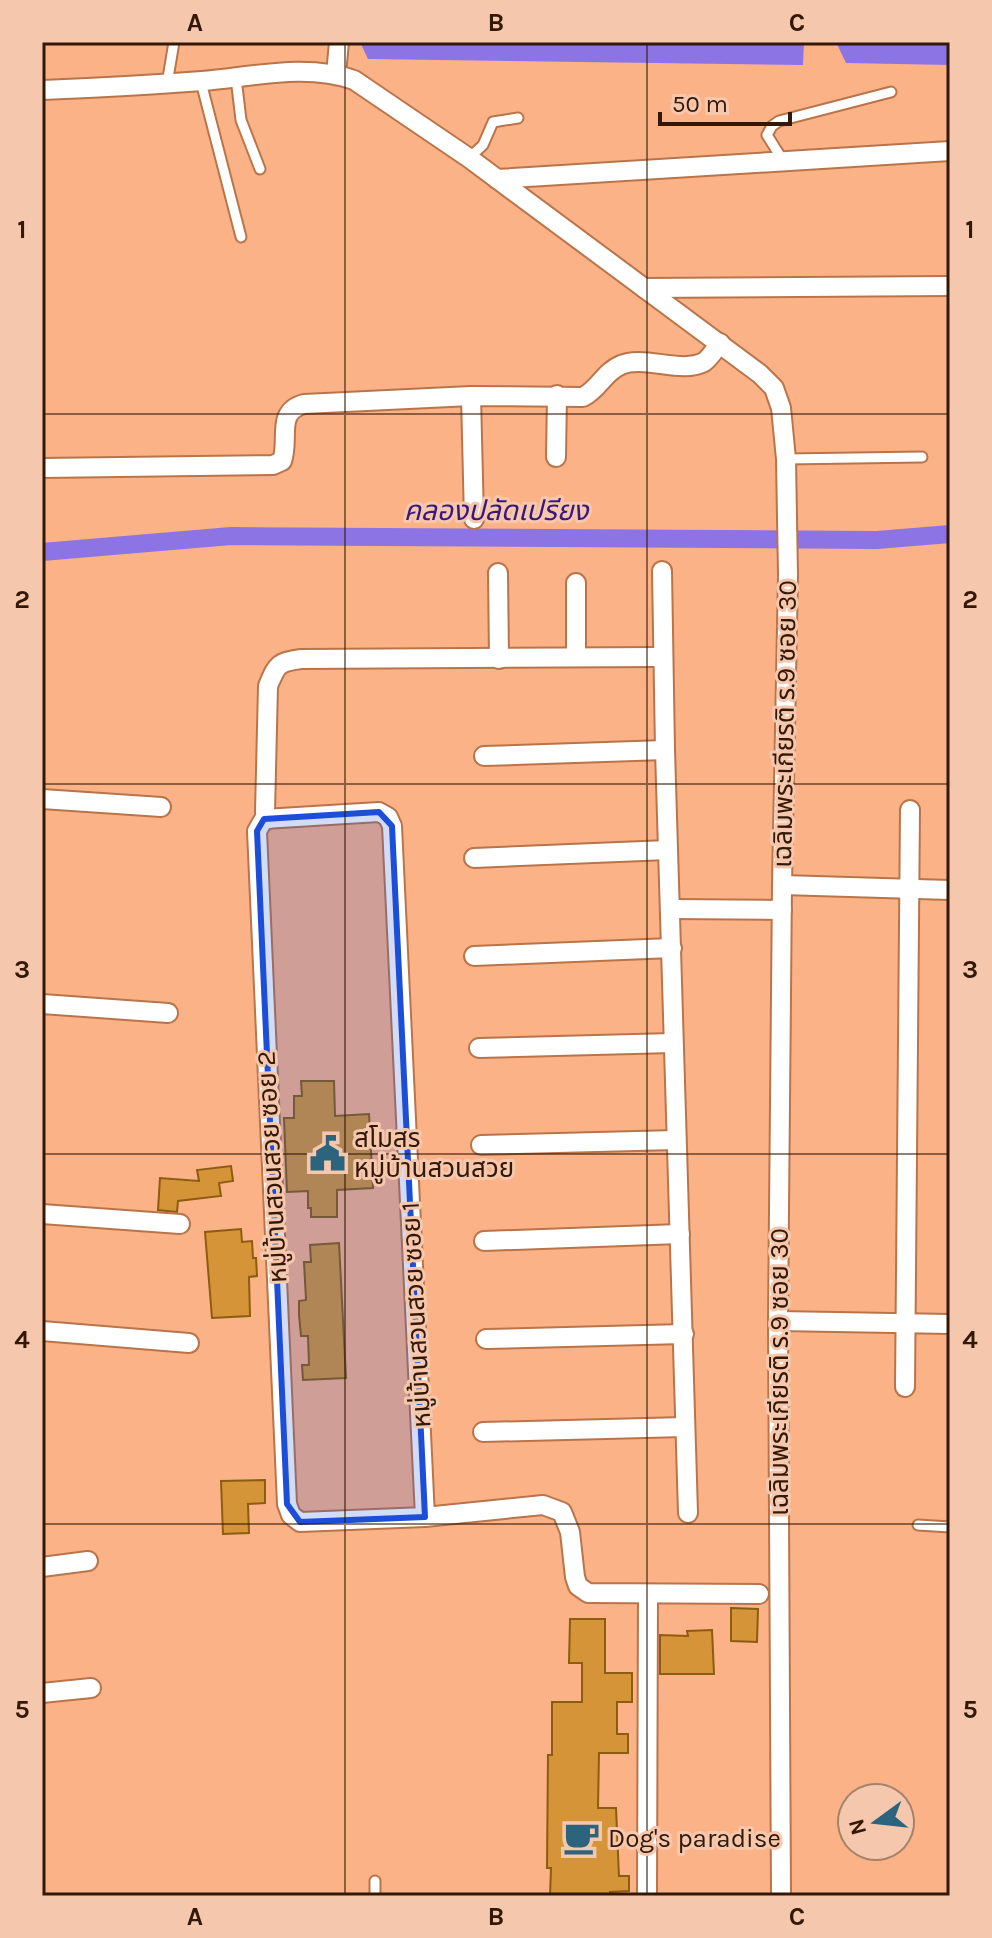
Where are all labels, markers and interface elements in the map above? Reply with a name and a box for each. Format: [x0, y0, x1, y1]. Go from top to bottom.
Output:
text: A [187, 7, 203, 38]
text: B [488, 7, 504, 38]
text: C [789, 7, 805, 38]
scale bar [660, 76, 790, 126]
text: 50 m [672, 90, 728, 118]
text: 1 [17, 214, 27, 245]
text: 1 [965, 214, 975, 245]
water label: คลองปลัดเปรียง [404, 494, 590, 527]
street label: เฉลิมพระเกียรติ ร.9 ซอย 30 [767, 580, 803, 868]
text: 2 [14, 584, 30, 615]
text: 2 [962, 584, 978, 615]
text: 3 [14, 954, 30, 985]
text: 3 [962, 954, 978, 985]
street label: หมู่บ้านสวนสวย ซอย 2 [250, 1050, 294, 1284]
place label: สโมสร หมู่บ้านสวนสวย [354, 1123, 514, 1184]
public building icon: สโมสร หมู่บ้านสวนสวย [309, 1134, 347, 1172]
street label: หมู่บ้านสวนสวย ซอย 1 [395, 1201, 437, 1429]
street label: เฉลิมพระเกียรติ ร.9 ซอย 30 [764, 1228, 795, 1516]
text: 4 [14, 1324, 30, 1355]
text: 4 [962, 1324, 978, 1355]
text: 5 [14, 1694, 30, 1725]
text: 5 [962, 1694, 978, 1725]
north arrow [836, 1782, 916, 1862]
text: N [843, 1816, 872, 1838]
cafe icon: Dog's paradise [563, 1819, 601, 1857]
place label: Dog's paradise [608, 1823, 781, 1854]
text: A [187, 1901, 203, 1932]
text: B [488, 1901, 504, 1932]
text: C [789, 1901, 805, 1932]

